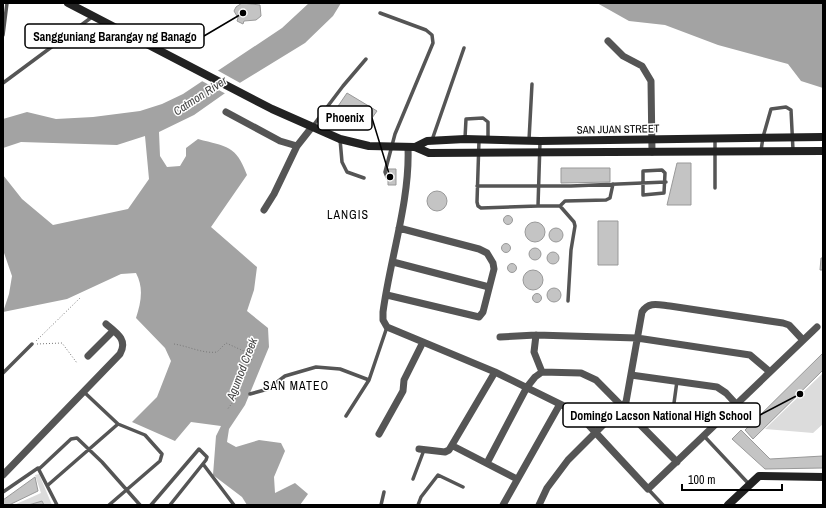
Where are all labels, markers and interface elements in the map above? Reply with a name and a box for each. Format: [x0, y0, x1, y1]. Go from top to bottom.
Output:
callout: Sangguniang Barangay ng Banago [25, 24, 204, 48]
text: Sangguniang Barangay ng Banago [33, 29, 197, 45]
water label: Catmon River [170, 72, 230, 119]
callout: Phoenix [318, 106, 372, 130]
text: Phoenix [326, 110, 365, 126]
street label: SAN JUAN STREET [577, 121, 660, 137]
district label: LANGIS [327, 207, 369, 223]
water label: Agumod Creek [222, 334, 262, 403]
district label: SAN MATEO [263, 378, 329, 394]
callout: Domingo Lacson National High School [563, 403, 760, 427]
text: Domingo Lacson National High School [570, 408, 752, 424]
scale bar [682, 466, 782, 492]
text: 100 m [688, 472, 715, 488]

